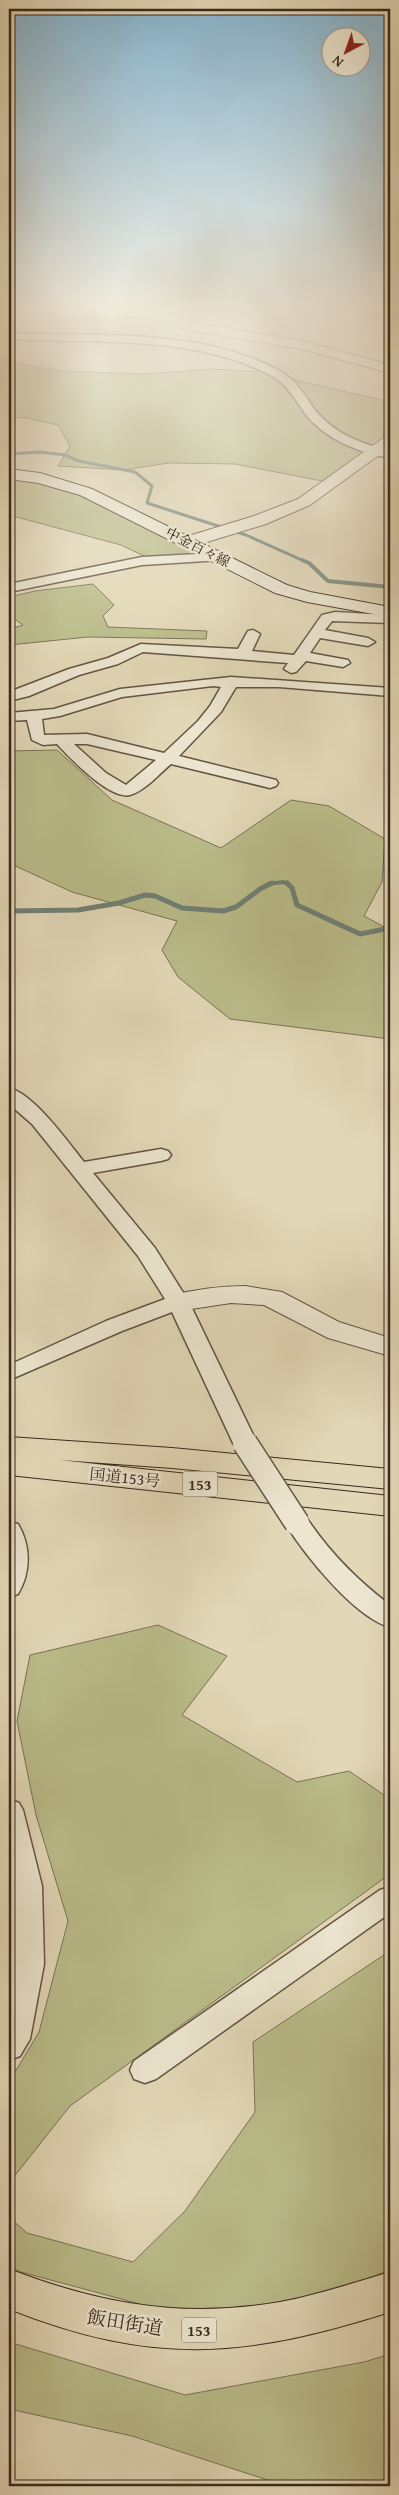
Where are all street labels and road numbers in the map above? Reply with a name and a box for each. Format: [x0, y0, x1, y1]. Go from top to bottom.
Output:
street label: 中金百々線 [162, 522, 234, 572]
street label: 国道153号 [88, 1461, 162, 1493]
road number: 153 [182, 1472, 218, 1496]
street label: 飯田街道 [85, 2302, 165, 2342]
road number: 153 [182, 2318, 216, 2342]

